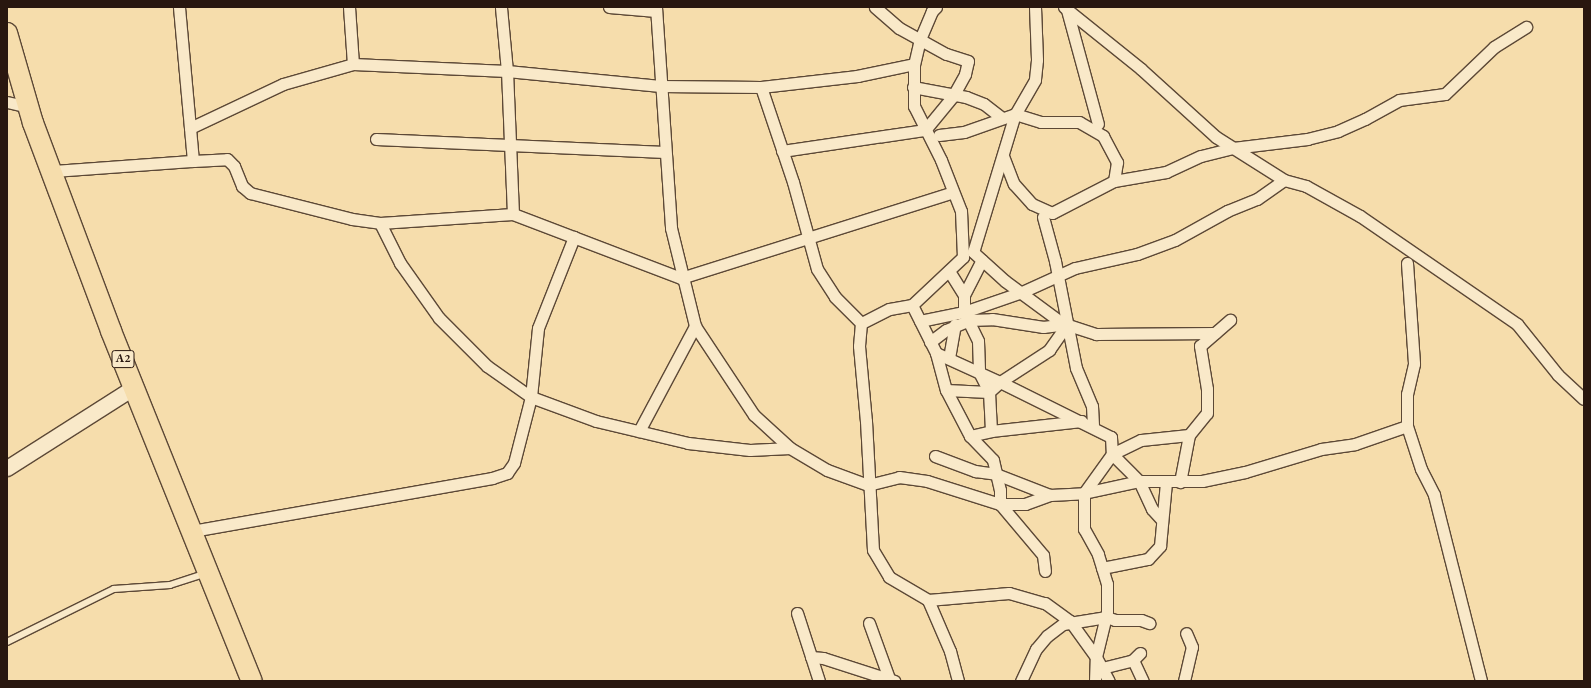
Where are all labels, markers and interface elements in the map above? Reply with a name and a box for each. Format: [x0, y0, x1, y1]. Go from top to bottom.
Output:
road number: A2 [111, 349, 135, 369]

